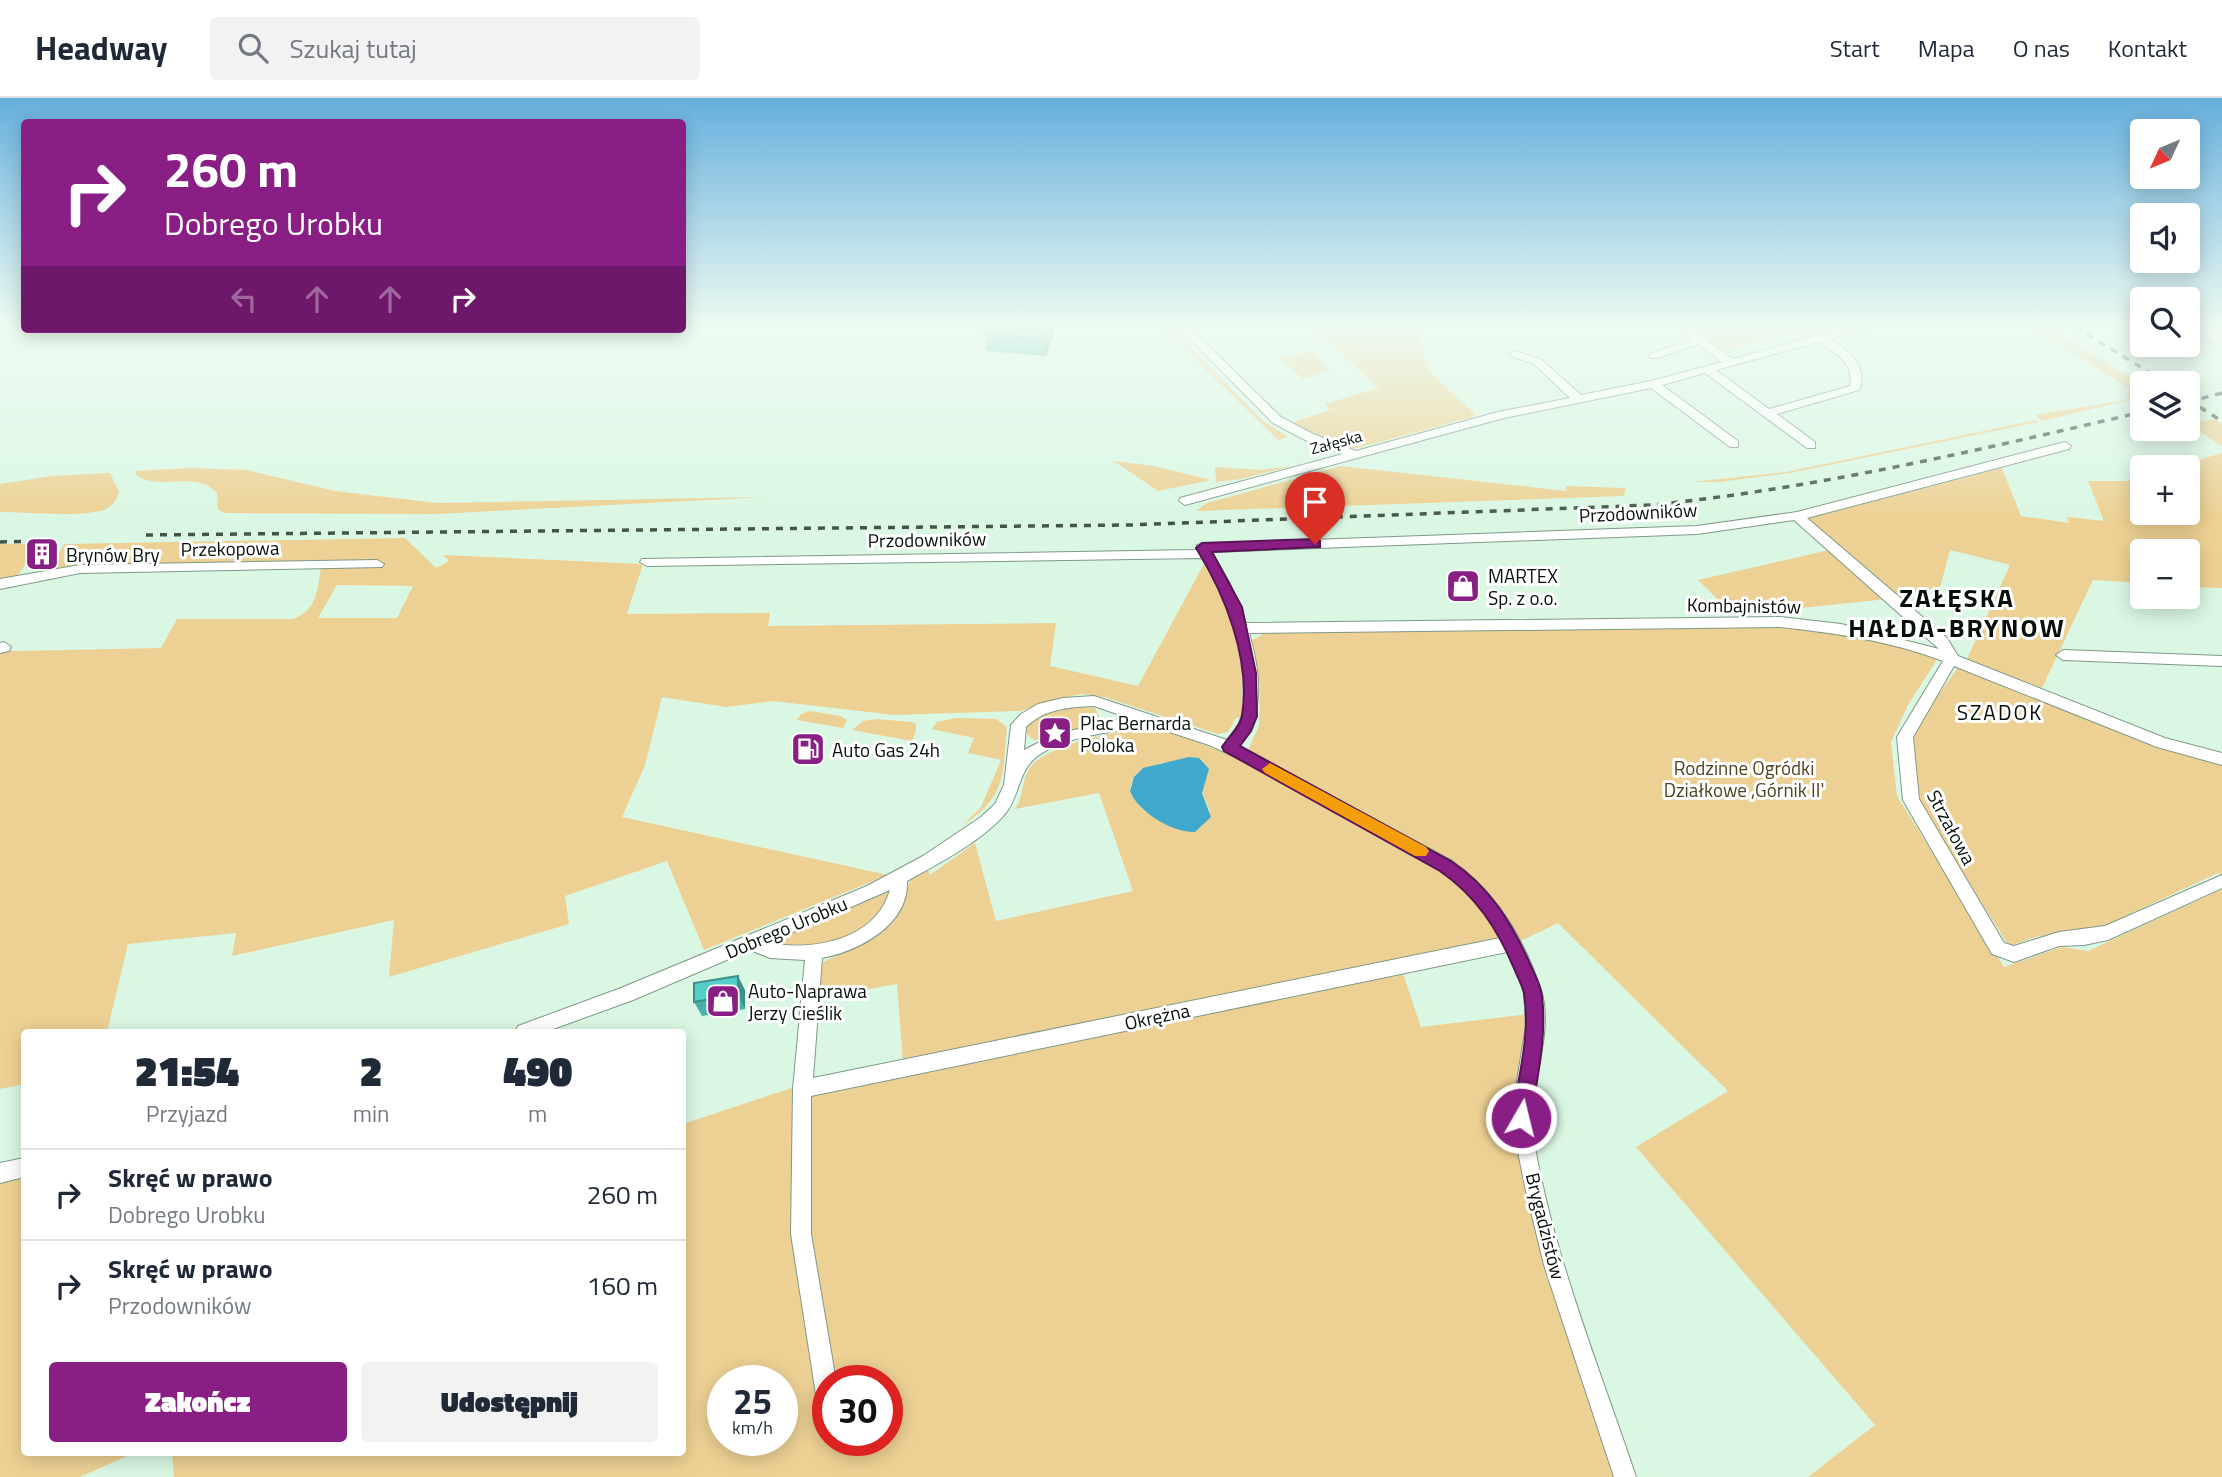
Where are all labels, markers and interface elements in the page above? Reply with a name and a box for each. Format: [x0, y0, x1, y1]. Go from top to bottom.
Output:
search box [210, 17, 700, 80]
text: Headway [35, 23, 168, 73]
icon: search [234, 29, 272, 67]
text: Szukaj tutaj [290, 29, 417, 68]
text: Start [1830, 30, 1880, 66]
text: Mapa [1918, 30, 1975, 66]
text: O nas [2013, 30, 2070, 66]
text: Kontakt [2108, 30, 2187, 66]
north arrow [2130, 119, 2200, 189]
map controls [2130, 119, 2200, 609]
text: 260 m [164, 131, 298, 206]
icon: right [49, 147, 140, 238]
text: Dobrego Urobku [164, 199, 383, 247]
button: sound [2130, 203, 2200, 273]
icon: left [225, 280, 263, 318]
icon: ahead [298, 280, 336, 318]
icon: ahead [371, 280, 409, 318]
icon: right [444, 280, 482, 318]
button: search [2130, 287, 2200, 357]
button: layers [2130, 371, 2200, 441]
street label: Załęska [1307, 424, 1365, 460]
button: + [2130, 455, 2200, 525]
pin [1285, 472, 1345, 544]
icon: arrive [1296, 483, 1334, 521]
street label: Przodowników [1578, 494, 1698, 530]
street label: Przodowników [867, 523, 987, 555]
street label: Przekopowa [180, 533, 280, 563]
building icon: Brynów Bry [23, 535, 61, 573]
button: − [2130, 539, 2200, 609]
place label: Brynów Bry [66, 540, 160, 569]
place label: MARTEX Sp. z o.o. [1488, 561, 1558, 612]
shop icon: MARTEX Sp. z o.o. [1444, 567, 1482, 605]
district label: ZAŁĘSKA HAŁDA-BRYNOW [1848, 578, 2066, 647]
street label: Kombajnistów [1687, 590, 1801, 620]
district label: SZADOK [1957, 696, 2043, 728]
place label: Plac Bernarda Poloka [1080, 708, 1192, 759]
place icon: Plac Bernarda Poloka [1036, 714, 1074, 752]
fuel station icon: Auto Gas 24h [789, 730, 827, 768]
place label: Auto Gas 24h [832, 735, 940, 764]
park label: Rodzinne Ogródki Działkowe ,Górnik II' [1664, 753, 1824, 804]
street label: Strzałowa [1920, 784, 1984, 870]
street label: Dobrego Urobku [720, 888, 852, 966]
place label: Auto-Naprawa Jerzy Cieślik [748, 976, 867, 1027]
shop icon: Auto-Naprawa Jerzy Cieślik [704, 982, 742, 1020]
street label: Okrężna [1122, 995, 1193, 1037]
text: 21:54 [135, 1038, 239, 1102]
text: 2 [360, 1038, 383, 1102]
text: 490 [503, 1038, 572, 1102]
position arrow [1484, 1081, 1558, 1155]
text: Przyjazd [146, 1096, 228, 1131]
text: min [353, 1096, 389, 1131]
text: m [528, 1096, 547, 1131]
text: Skręć w prawo [108, 1158, 273, 1197]
street label: Brygadzistów [1519, 1169, 1573, 1283]
text: 260 m [587, 1175, 658, 1214]
icon: right [49, 1176, 87, 1214]
text: Dobrego Urobku [108, 1197, 265, 1232]
text: Skręć w prawo [108, 1249, 273, 1288]
text: 160 m [587, 1266, 658, 1305]
icon: right [49, 1267, 87, 1305]
text: Przodowników [108, 1288, 252, 1323]
button: Zakończ [49, 1362, 347, 1442]
button: Udostępnij [361, 1362, 658, 1442]
speed limit sign: 30 [812, 1365, 903, 1456]
text: 25 [733, 1374, 772, 1428]
text: km/h [732, 1414, 773, 1441]

